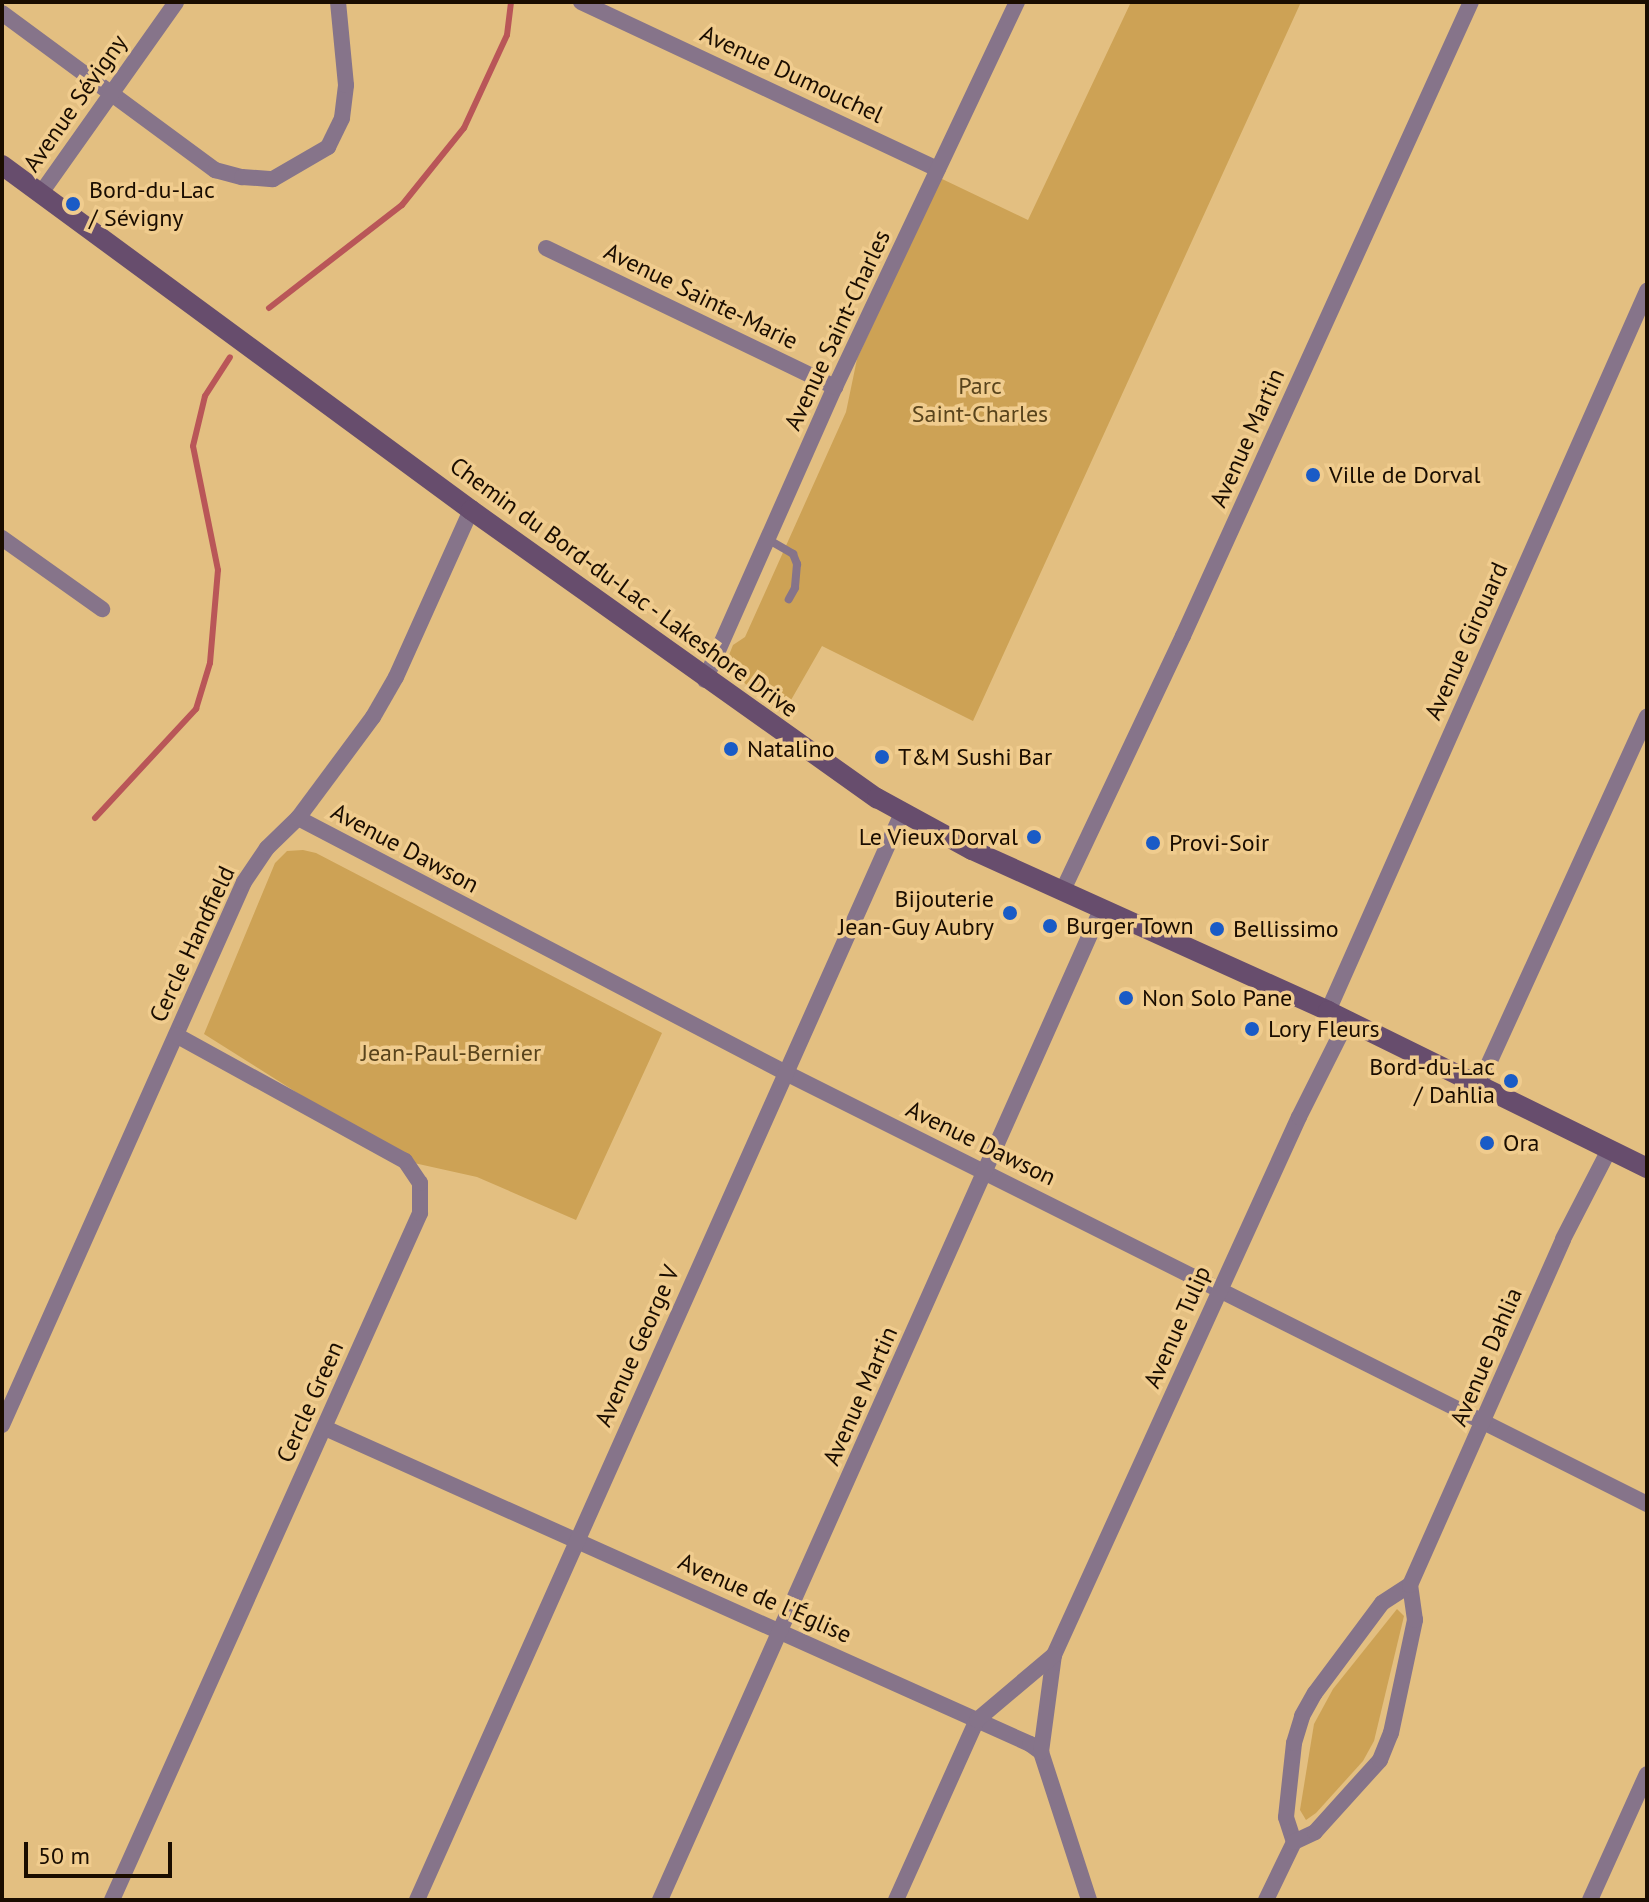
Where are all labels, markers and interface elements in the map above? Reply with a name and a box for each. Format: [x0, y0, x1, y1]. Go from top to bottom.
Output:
street label: Avenue Dumouchel [696, 19, 888, 129]
street label: Avenue Sévigny [17, 29, 133, 177]
place label: Bord-du-Lac / Sévigny [89, 176, 215, 232]
marker: Bord-du-Lac / Sévigny [64, 195, 82, 213]
street label: Avenue Saint-Charles [778, 225, 896, 435]
street label: Avenue Sainte-Marie [599, 237, 803, 355]
street label: Avenue Martin [1204, 364, 1290, 512]
park label: Parc Saint-Charles [912, 372, 1048, 428]
street label: Chemin du Bord-du-Lac - Lakeshore Drive [442, 450, 806, 724]
place label: Ville de Dorval [1329, 461, 1480, 489]
marker: Ville de Dorval [1304, 466, 1322, 484]
street label: Avenue Girouard [1418, 558, 1514, 724]
place label: Natalino [747, 735, 835, 763]
marker: Natalino [722, 740, 740, 758]
place label: T&M Sushi Bar [898, 743, 1052, 771]
marker: T&M Sushi Bar [873, 748, 891, 766]
street label: Avenue Dawson [326, 797, 484, 899]
place label: Le Vieux Dorval [857, 823, 1018, 851]
marker: Le Vieux Dorval [1025, 828, 1043, 846]
place label: Provi-Soir [1169, 829, 1269, 857]
marker: Provi-Soir [1144, 834, 1162, 852]
street label: Cercle Handfield [143, 861, 241, 1027]
place label: Bijouterie Jean-Guy Aubry [837, 885, 994, 941]
marker: Bijouterie Jean-Guy Aubry [1001, 904, 1019, 922]
place label: Burger Town [1066, 912, 1194, 940]
place label: Bellissimo [1233, 915, 1339, 943]
marker: Burger Town [1041, 917, 1059, 935]
marker: Bellissimo [1208, 920, 1226, 938]
place label: Non Solo Pane [1142, 984, 1292, 1012]
marker: Non Solo Pane [1117, 989, 1135, 1007]
place label: Lory Fleurs [1268, 1015, 1380, 1043]
marker: Lory Fleurs [1243, 1020, 1261, 1038]
park label: Jean-Paul-Bernier [361, 1039, 541, 1067]
place label: Bord-du-Lac / Dahlia [1369, 1053, 1495, 1109]
marker: Bord-du-Lac / Dahlia [1502, 1072, 1520, 1090]
street label: Avenue Dawson [902, 1094, 1060, 1192]
place label: Ora [1503, 1129, 1539, 1157]
marker: Ora [1478, 1134, 1496, 1152]
street label: Avenue George V [588, 1261, 686, 1431]
street label: Avenue Tulip [1137, 1261, 1217, 1393]
street label: Avenue Dahlia [1444, 1284, 1528, 1430]
street label: Avenue Martin [817, 1322, 903, 1470]
street label: Cercle Green [270, 1337, 350, 1467]
street label: Avenue de l'Église [674, 1547, 856, 1649]
scale bar [28, 1826, 176, 1876]
text: 50 m [38, 1840, 90, 1871]

